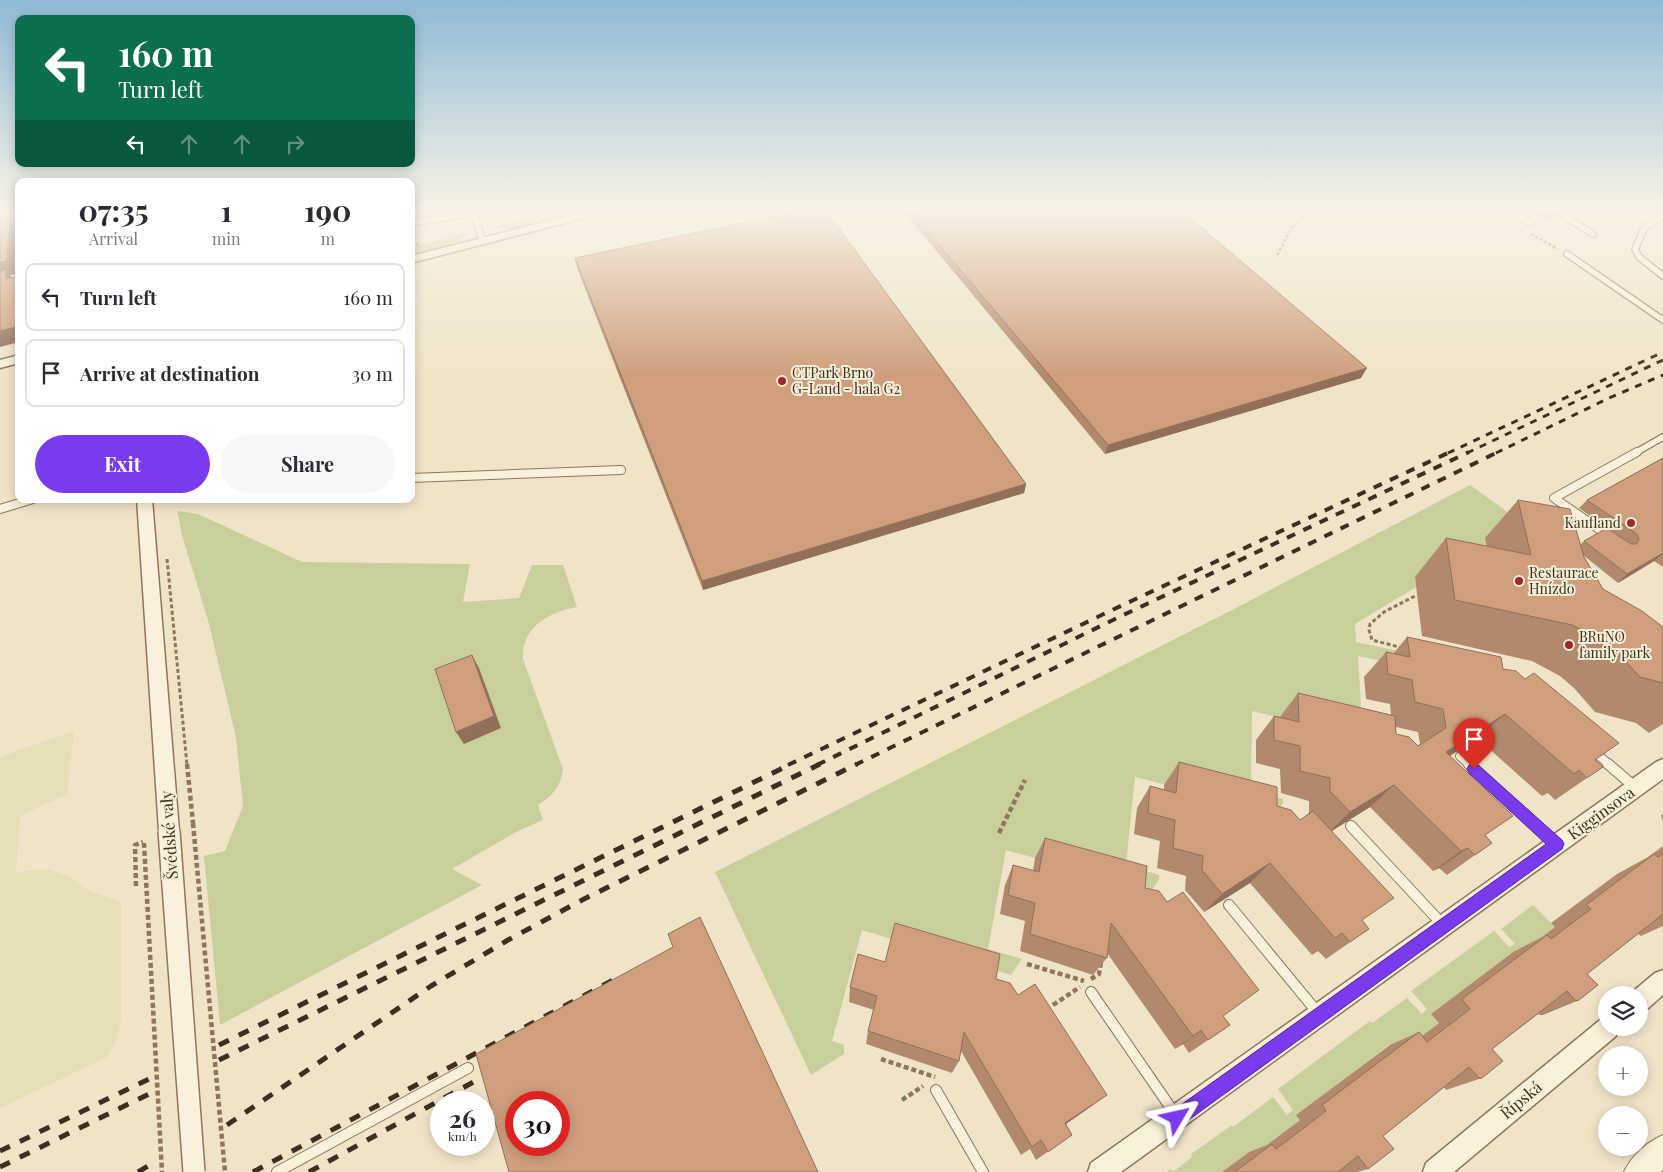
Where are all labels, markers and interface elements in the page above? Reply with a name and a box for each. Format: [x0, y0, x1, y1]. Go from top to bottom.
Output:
text: 160 m [118, 29, 213, 76]
icon: left [35, 35, 100, 100]
text: Turn left [118, 74, 203, 104]
icon: left [122, 130, 150, 158]
icon: ahead [175, 130, 203, 158]
icon: ahead [228, 130, 256, 158]
icon: right [281, 130, 309, 158]
text: 07:35 [78, 190, 149, 230]
text: 1 [221, 190, 232, 230]
text: 190 [304, 190, 351, 230]
text: Arrival [89, 228, 138, 249]
text: min [212, 228, 241, 249]
text: m [321, 228, 335, 249]
icon: left [37, 283, 65, 311]
text: Turn left [80, 284, 157, 310]
text: 160 m [343, 284, 393, 310]
icon: arrive [37, 359, 65, 387]
text: Arrive at destination [80, 360, 260, 386]
text: 30 m [351, 360, 393, 386]
place label: CTPark Brno G-Land - hala G2 [792, 363, 900, 398]
marker: CTPark Brno G-Land - hala G2 [776, 375, 788, 387]
button: Exit [35, 435, 210, 493]
button: Share [220, 435, 395, 493]
place label: Kaufland [1565, 513, 1621, 532]
marker: Kaufland [1625, 517, 1637, 529]
place label: Restaurace Hnízdo [1529, 563, 1599, 598]
marker: Restaurace Hnízdo [1513, 575, 1525, 587]
place label: BRuNO family park [1579, 627, 1650, 662]
marker: BRuNO family park [1563, 639, 1575, 651]
pin [1453, 718, 1495, 769]
icon: arrive [1460, 725, 1488, 753]
street label: Kigginsova [1563, 781, 1638, 844]
street label: Švédské valy [155, 790, 182, 880]
map controls [1598, 986, 1648, 1156]
button: layers [1598, 986, 1648, 1036]
button: + [1598, 1046, 1648, 1096]
street label: Řípská [1495, 1076, 1546, 1123]
speed limit sign: 30 [505, 1091, 570, 1156]
position arrow [1150, 1091, 1202, 1143]
text: 26 [449, 1101, 476, 1134]
button: − [1598, 1106, 1648, 1156]
text: km/h [448, 1128, 477, 1144]

